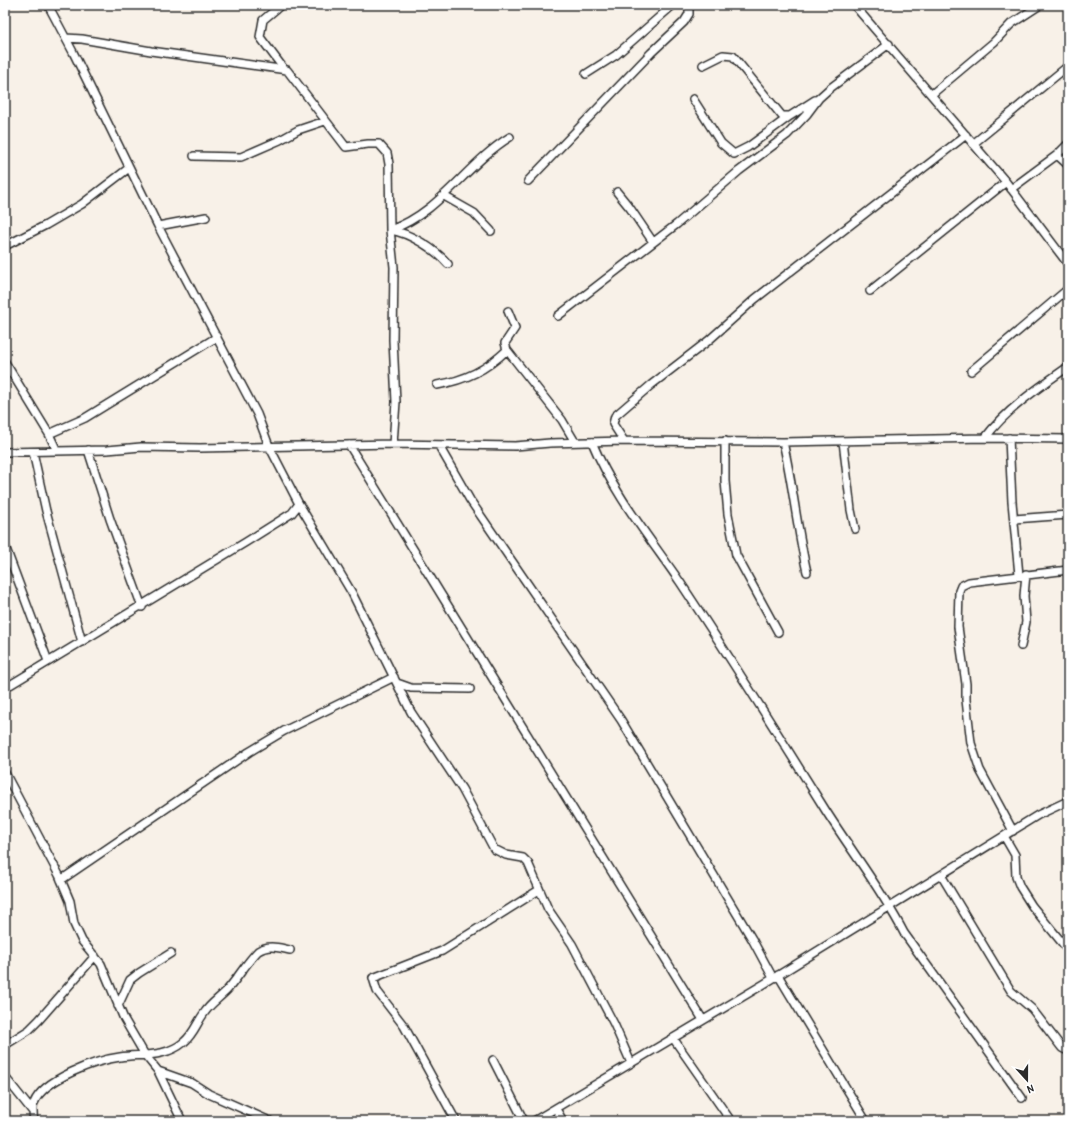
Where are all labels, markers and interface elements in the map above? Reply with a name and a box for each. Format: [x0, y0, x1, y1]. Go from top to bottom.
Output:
north arrow [1007, 1060, 1047, 1100]
text: N [1025, 1082, 1036, 1097]

